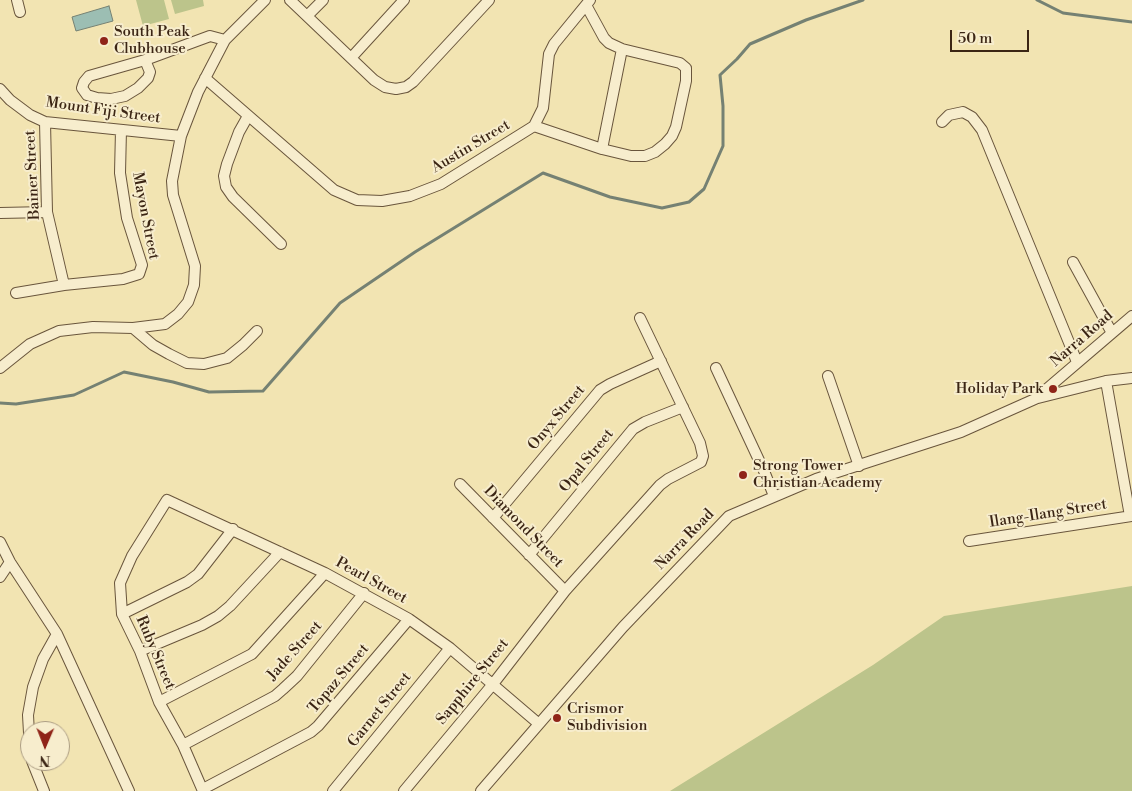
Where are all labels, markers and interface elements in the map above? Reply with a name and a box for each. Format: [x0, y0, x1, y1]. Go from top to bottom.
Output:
scale bar [952, 20, 1031, 52]
place label: South Peak Clubhouse [114, 23, 189, 58]
text: 50 m [958, 29, 992, 48]
marker: South Peak Clubhouse [98, 35, 110, 47]
street label: Mount Fiji Street [44, 94, 162, 128]
street label: Austin Street [428, 117, 514, 177]
street label: Bainer Street [22, 130, 44, 220]
street label: Mayon Street [128, 171, 162, 261]
street label: Narra Road [1047, 307, 1117, 371]
place label: Holiday Park [956, 380, 1043, 398]
street label: Onyx Street [525, 382, 589, 454]
marker: Holiday Park [1047, 383, 1059, 395]
street label: Opal Street [556, 426, 618, 496]
place label: Strong Tower Christian Academy [753, 457, 882, 492]
marker: Strong Tower Christian Academy [737, 469, 749, 481]
street label: Diamond Street [479, 482, 567, 572]
street label: Ilang-Ilang Street [988, 496, 1108, 532]
street label: Narra Road [652, 506, 718, 574]
street label: Pearl Street [332, 554, 410, 608]
street label: Ruby Street [131, 613, 179, 693]
street label: Jade Street [264, 618, 326, 684]
street label: Sapphire Street [433, 635, 513, 729]
street label: Topaz Street [305, 641, 373, 717]
street label: Garnet Street [344, 669, 416, 751]
place label: Crismor Subdivision [567, 700, 647, 735]
marker: Crismor Subdivision [551, 712, 563, 724]
north arrow [20, 721, 70, 771]
text: N [39, 751, 50, 769]

